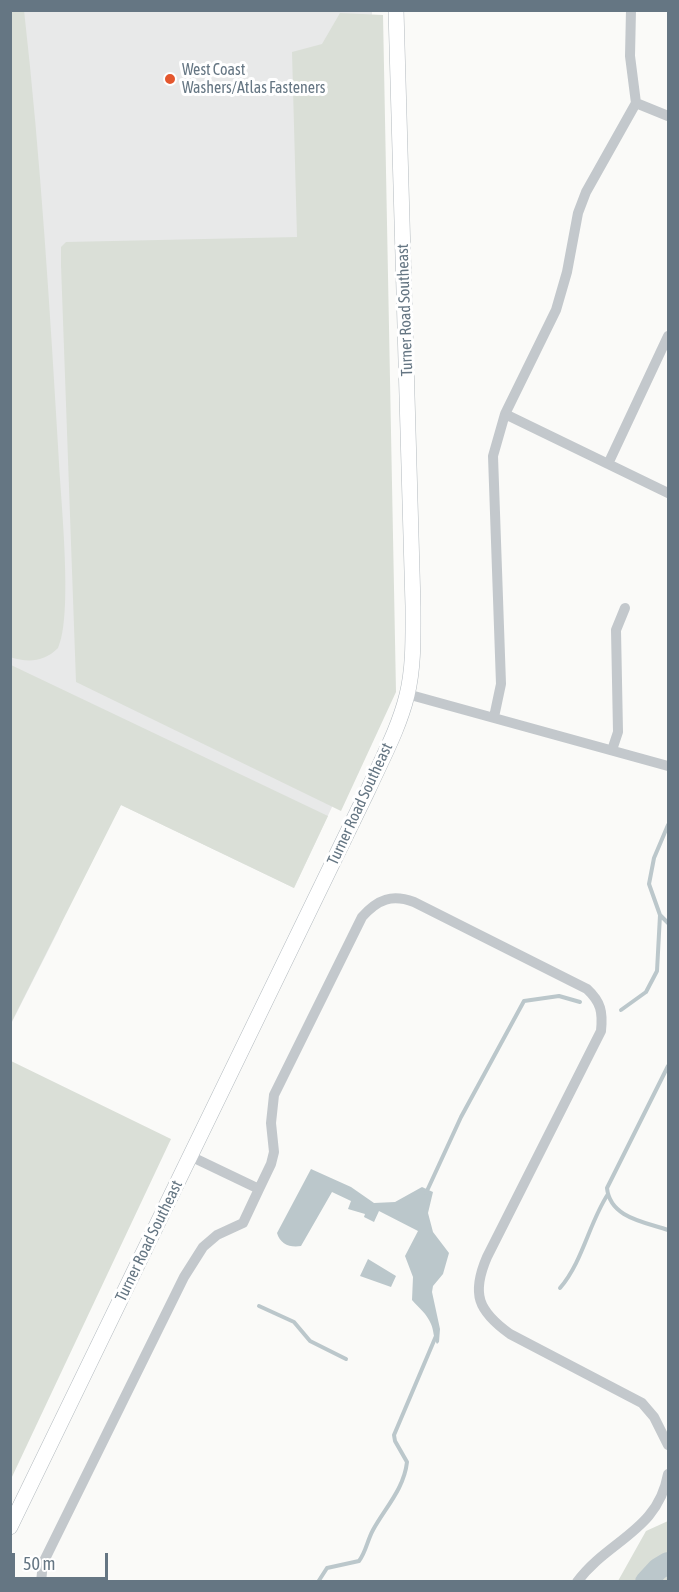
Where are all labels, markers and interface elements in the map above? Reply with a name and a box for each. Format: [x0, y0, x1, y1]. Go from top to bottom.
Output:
place label: West Coast Washers/Atlas Fasteners [182, 60, 325, 98]
marker: West Coast Washers/Atlas Fasteners [163, 72, 177, 86]
street label: Turner Road Southeast [393, 243, 417, 377]
street label: Turner Road Southeast [323, 740, 397, 868]
street label: Turner Road Southeast [111, 1177, 187, 1305]
scale bar [15, 1541, 111, 1579]
text: 50 m [23, 1553, 55, 1574]

